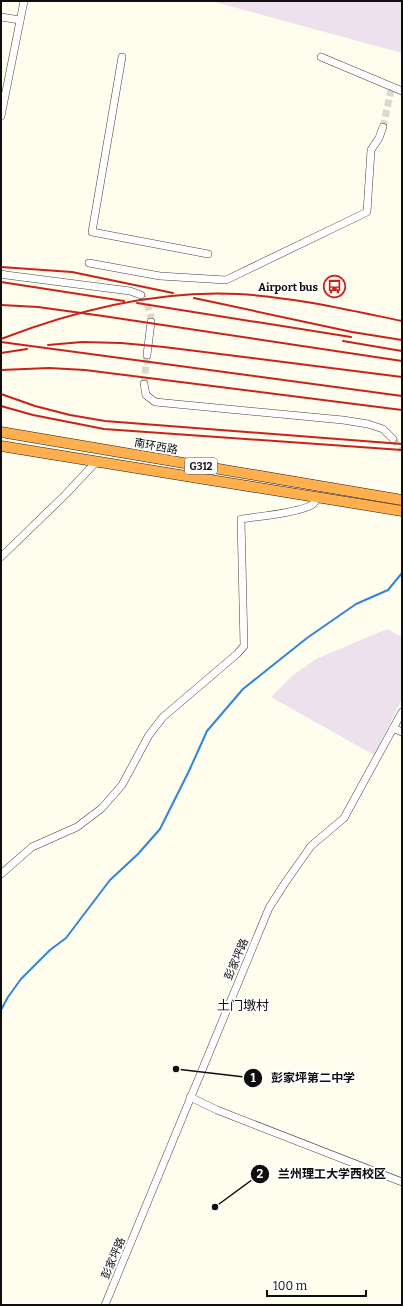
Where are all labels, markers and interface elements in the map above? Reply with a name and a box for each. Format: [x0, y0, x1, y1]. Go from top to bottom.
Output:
bus stop icon: Airport bus [321, 274, 347, 300]
place label: Airport bus [258, 281, 319, 294]
street label: 南环西路 [133, 436, 179, 457]
road number: G312 [185, 458, 217, 474]
street label: 彭家坪路 [222, 936, 251, 982]
district label: 土门墩村 [217, 998, 269, 1013]
callout: 彭家坪第二中学 [243, 1066, 363, 1090]
text: 1 [250, 1071, 256, 1085]
text: 彭家坪第二中学 [271, 1071, 355, 1085]
callout: 兰州理工大学西校区 [250, 1162, 394, 1186]
text: 2 [257, 1167, 264, 1181]
text: 兰州理工大学西校区 [278, 1167, 386, 1181]
street label: 彭家坪路 [99, 1235, 128, 1281]
scale bar [267, 1272, 366, 1298]
text: 100 m [273, 1279, 308, 1293]

